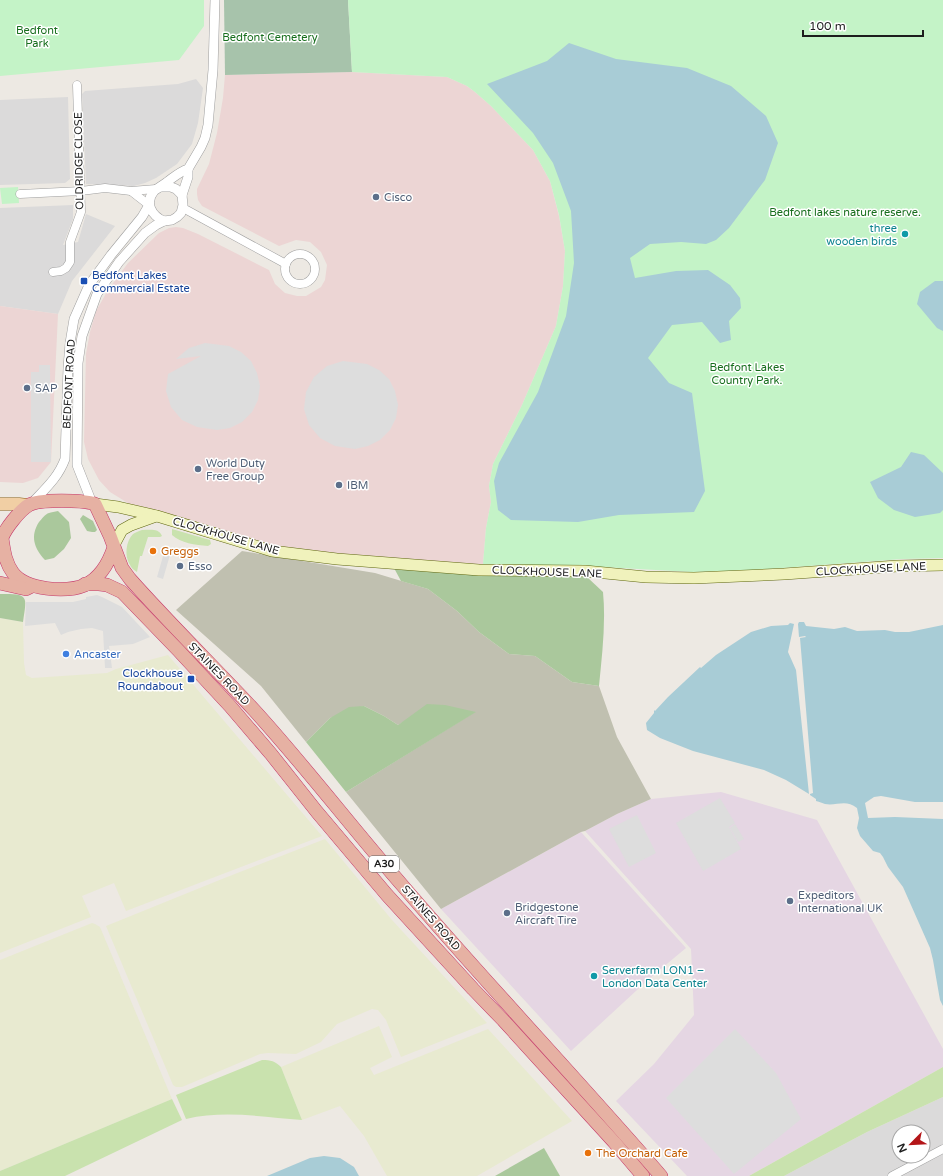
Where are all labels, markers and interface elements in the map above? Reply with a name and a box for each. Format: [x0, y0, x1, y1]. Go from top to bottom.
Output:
scale bar [803, 12, 923, 38]
text: 100 m [809, 19, 846, 33]
park label: Bedfont Park [16, 24, 58, 50]
park label: Bedfont Cemetery [222, 31, 318, 44]
street label: OLDRIDGE CLOSE [72, 112, 86, 210]
place label: Cisco [384, 191, 412, 204]
marker: Cisco [371, 192, 381, 202]
park label: Bedfont lakes nature reserve. [769, 206, 921, 219]
place label: three wooden birds [826, 222, 897, 248]
marker: three wooden birds [900, 229, 910, 239]
place label: Bedfont Lakes Commercial Estate [92, 269, 190, 295]
marker: Bedfont Lakes Commercial Estate [79, 276, 89, 286]
street label: BEDFONT ROAD [60, 339, 78, 429]
park label: Bedfont Lakes Country Park. [710, 361, 784, 387]
place label: SAP [35, 382, 57, 395]
marker: SAP [22, 383, 32, 393]
place label: World Duty Free Group [206, 457, 265, 483]
marker: World Duty Free Group [193, 464, 203, 474]
place label: IBM [347, 479, 368, 492]
marker: IBM [334, 480, 344, 490]
street label: CLOCKHOUSE LANE [171, 515, 281, 557]
place label: Greggs [161, 545, 199, 558]
marker: Greggs [148, 546, 158, 556]
place label: Esso [188, 560, 213, 573]
street label: CLOCKHOUSE LANE [816, 560, 926, 578]
marker: Esso [175, 561, 185, 571]
street label: CLOCKHOUSE LANE [492, 564, 602, 580]
street label: STAINES ROAD [186, 640, 252, 708]
place label: Ancaster [74, 648, 121, 661]
marker: Ancaster [61, 649, 71, 659]
place label: Clockhouse Roundabout [117, 667, 183, 693]
marker: Clockhouse Roundabout [186, 674, 196, 684]
road number: A30 [369, 856, 399, 872]
street label: STAINES ROAD [399, 883, 463, 953]
place label: Expeditors International UK [798, 889, 883, 915]
marker: Expeditors International UK [785, 896, 795, 906]
place label: Bridgestone Aircraft Tire [515, 901, 579, 927]
marker: Bridgestone Aircraft Tire [502, 908, 512, 918]
place label: Serverfarm LON1 – London Data Center [602, 964, 708, 990]
marker: Serverfarm LON1 – London Data Center [589, 971, 599, 981]
north arrow [891, 1124, 931, 1164]
text: N [895, 1141, 910, 1155]
place label: The Orchard Cafe [596, 1147, 688, 1160]
marker: The Orchard Cafe [583, 1148, 593, 1158]

